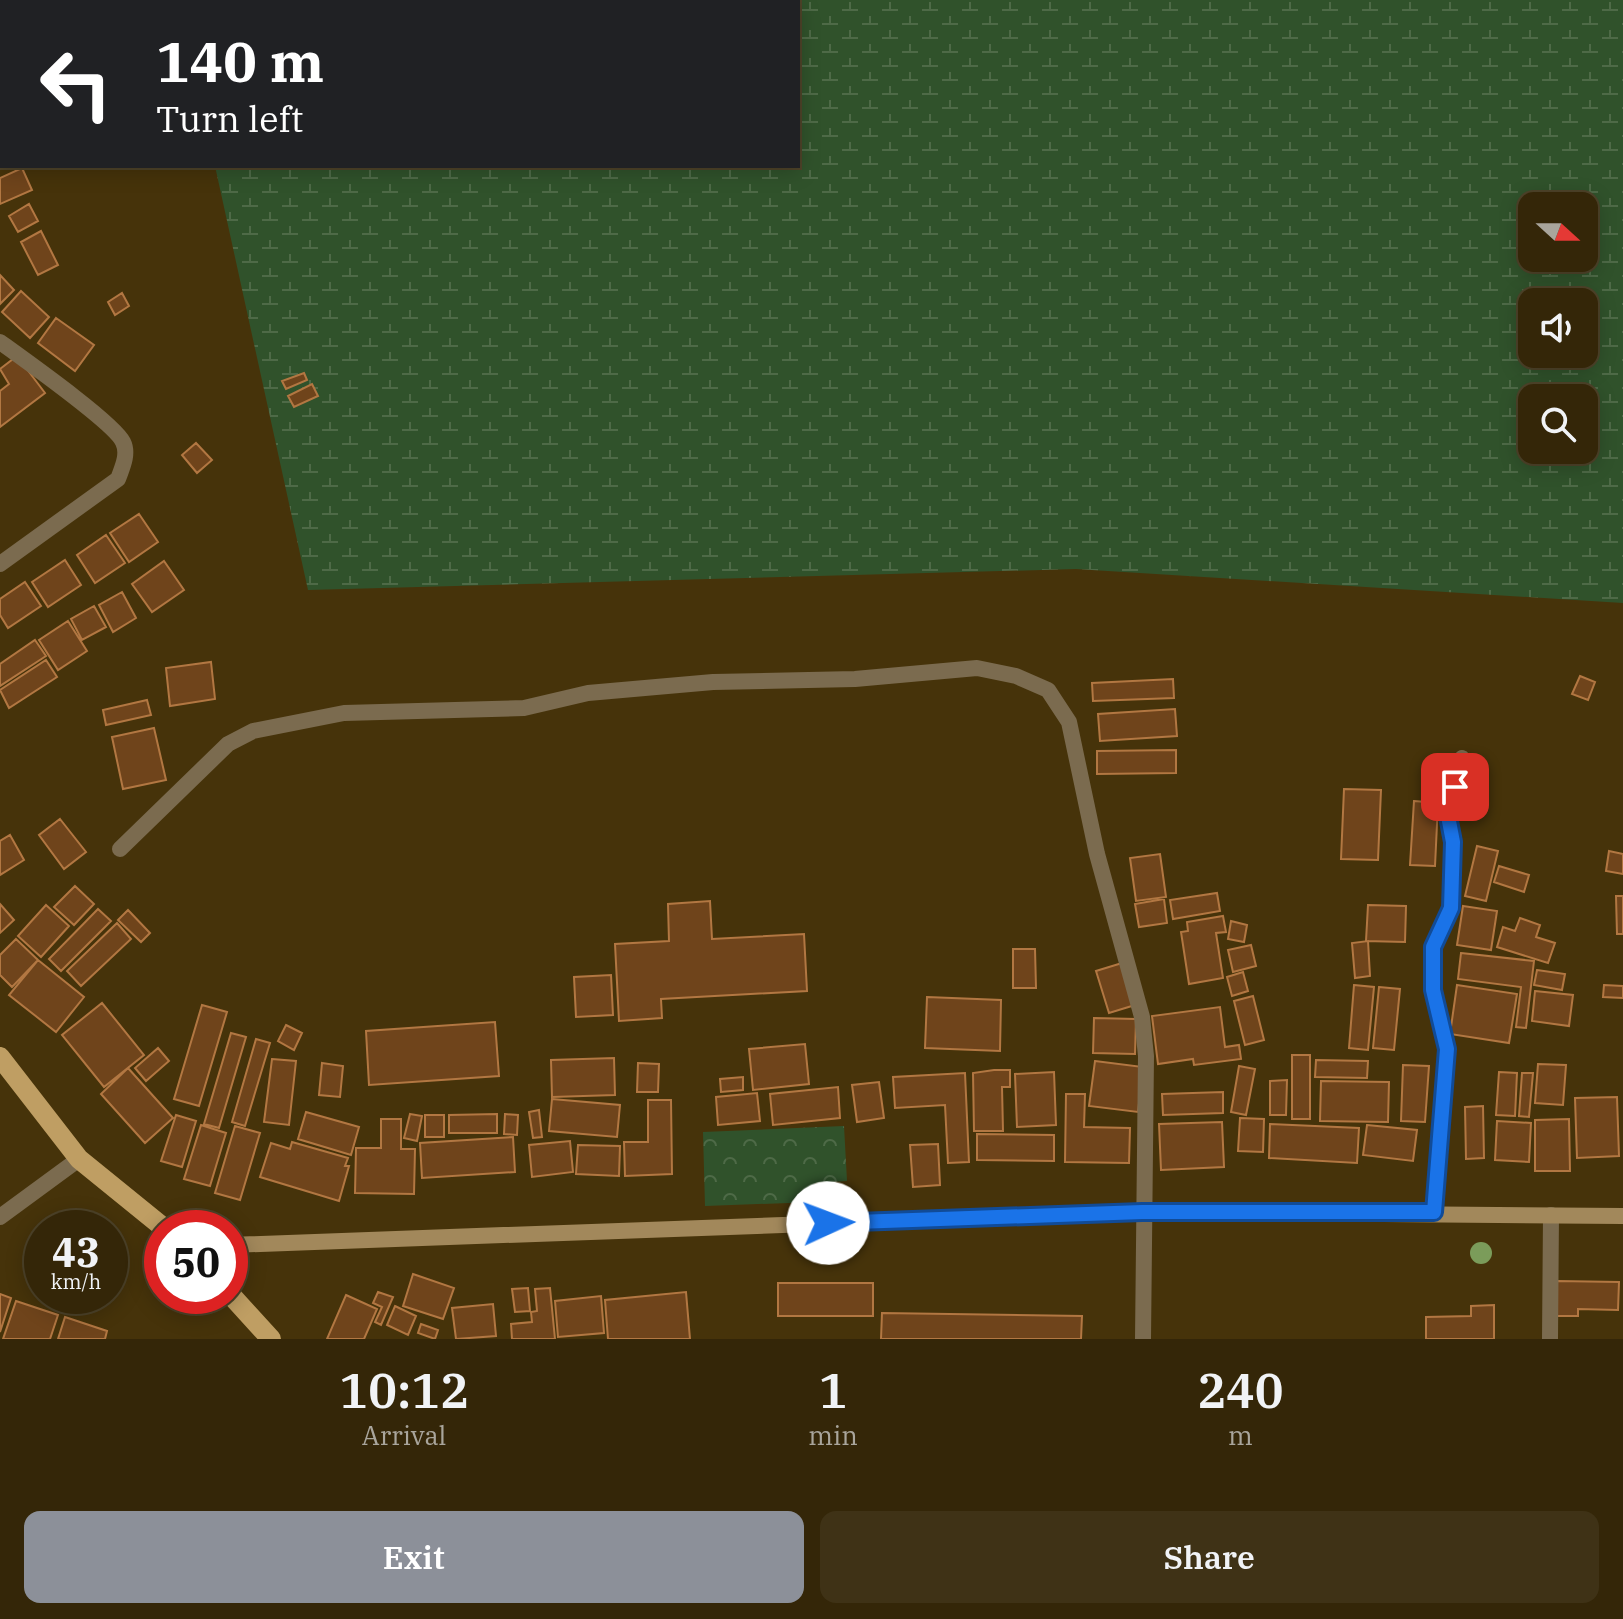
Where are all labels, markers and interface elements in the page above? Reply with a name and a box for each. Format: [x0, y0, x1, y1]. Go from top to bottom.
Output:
text: 140 m [156, 25, 324, 97]
icon: left [24, 32, 128, 136]
text: Turn left [156, 95, 303, 142]
north arrow [1518, 192, 1598, 272]
map controls [1518, 192, 1598, 464]
button: sound [1518, 288, 1598, 368]
button: search [1518, 384, 1598, 464]
pin [1421, 753, 1489, 821]
icon: arrive [1433, 765, 1477, 809]
position arrow [786, 1181, 870, 1265]
speed limit sign: 50 [144, 1210, 248, 1314]
text: 43 [52, 1226, 100, 1278]
text: km/h [51, 1268, 101, 1295]
text: 10:12 [339, 1359, 469, 1421]
text: 1 [819, 1359, 847, 1421]
text: 240 [1197, 1359, 1284, 1421]
text: Arrival [362, 1418, 446, 1452]
text: min [808, 1418, 858, 1452]
text: m [1228, 1418, 1253, 1452]
button: Exit [24, 1511, 804, 1603]
button: Share [820, 1511, 1599, 1603]

